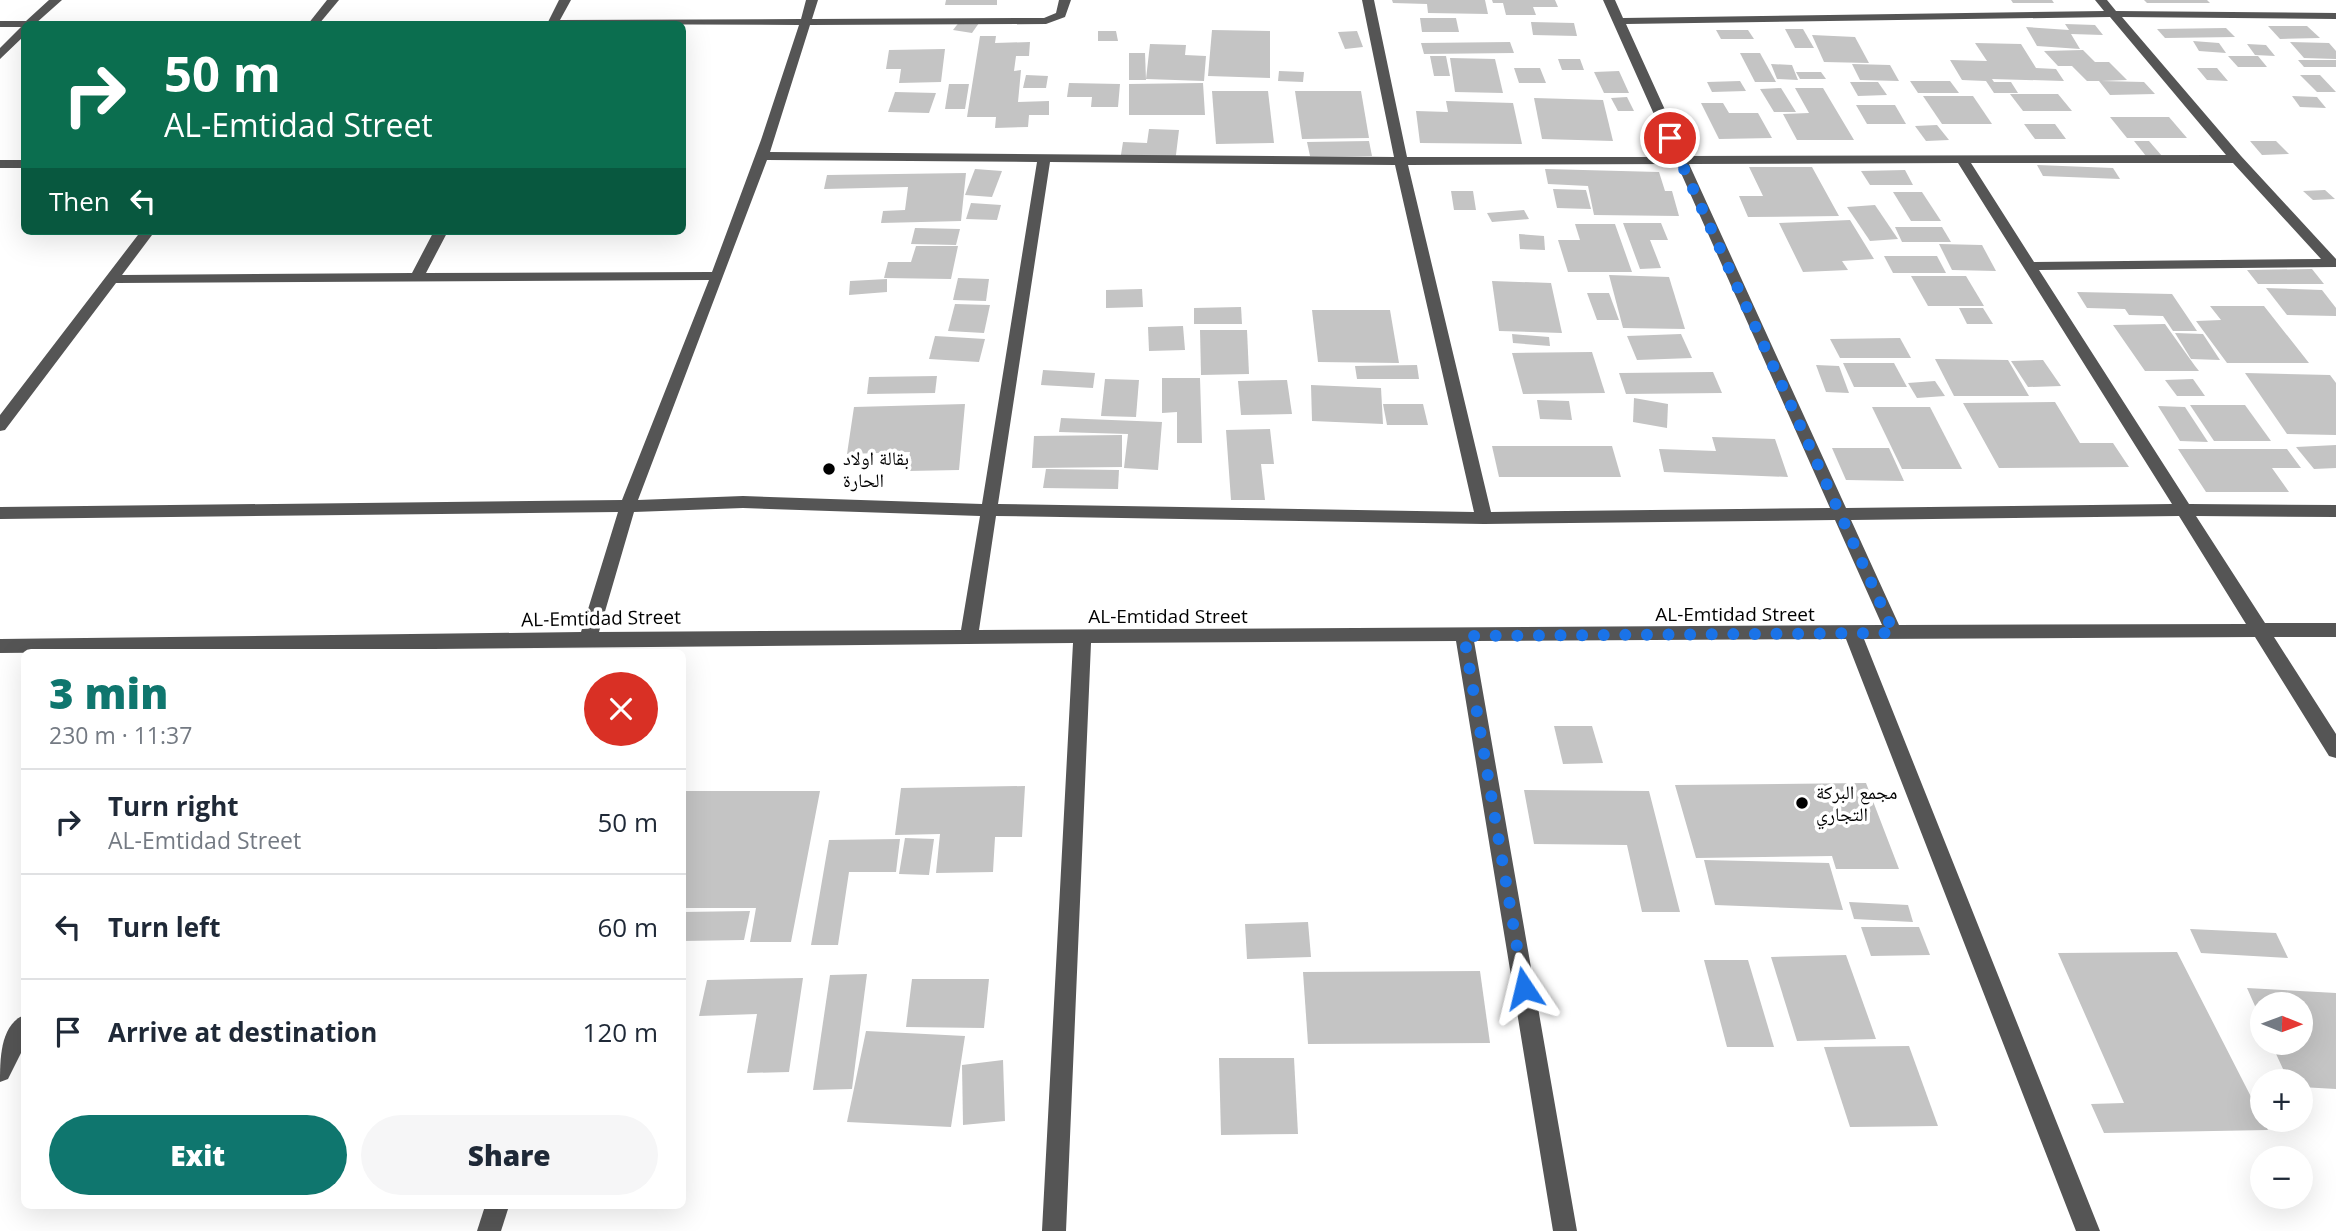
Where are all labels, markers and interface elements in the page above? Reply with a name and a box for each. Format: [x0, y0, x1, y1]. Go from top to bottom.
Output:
text: 50 m [164, 40, 281, 106]
icon: right [49, 49, 140, 140]
text: AL-Emtidad Street [164, 103, 433, 146]
pin [1640, 108, 1700, 168]
icon: arrive [1651, 119, 1689, 157]
icon: left [124, 182, 162, 220]
text: Then [49, 183, 110, 219]
place label: بقالة اولاد الحارة [843, 445, 909, 493]
marker: بقالة اولاد الحارة [821, 461, 837, 477]
street label: AL-Emtidad Street [1655, 601, 1815, 627]
street label: AL-Emtidad Street [1088, 603, 1248, 629]
street label: AL-Emtidad Street [521, 604, 681, 632]
text: 3 min [49, 664, 168, 721]
button: close [584, 672, 658, 746]
text: 230 m · 11:37 [49, 719, 192, 751]
place label: مجمع البركة التجاري [1816, 779, 1897, 830]
text: Turn right [108, 788, 239, 824]
marker: مجمع البركة التجاري [1794, 795, 1810, 811]
icon: right [49, 803, 87, 841]
text: 50 m [597, 804, 658, 840]
text: AL-Emtidad Street [108, 824, 301, 856]
icon: left [49, 908, 87, 946]
text: Turn left [108, 909, 220, 945]
text: 60 m [597, 909, 658, 945]
position arrow [1487, 951, 1561, 1025]
north arrow [2250, 992, 2314, 1055]
map controls [2250, 992, 2313, 1209]
icon: arrive [49, 1013, 87, 1051]
text: Arrive at destination [108, 1014, 377, 1050]
text: 120 m [583, 1014, 658, 1050]
button: + [2250, 1069, 2313, 1132]
button: Exit [49, 1115, 347, 1195]
button: Share [361, 1115, 658, 1195]
button: − [2250, 1146, 2313, 1209]

